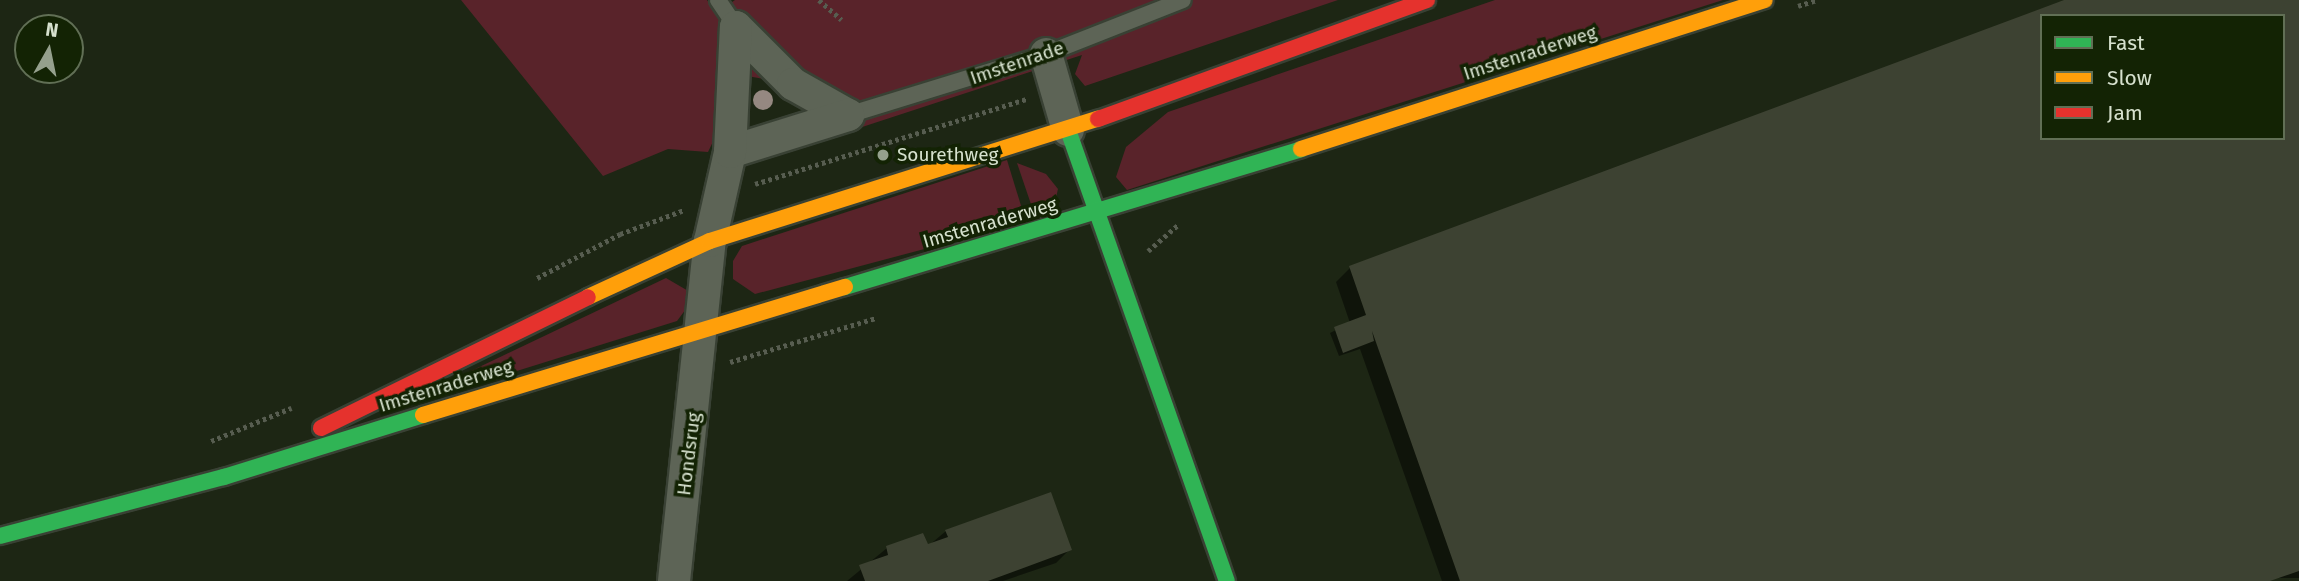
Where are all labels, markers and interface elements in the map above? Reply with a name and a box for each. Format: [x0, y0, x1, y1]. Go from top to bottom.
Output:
north arrow [14, 14, 84, 84]
legend [2040, 14, 2285, 140]
text: N [44, 17, 60, 42]
street label: Imstenraderweg [1461, 21, 1599, 85]
text: Fast [2107, 30, 2145, 56]
street label: Imstenrade [967, 36, 1067, 90]
text: Slow [2107, 65, 2152, 91]
text: Jam [2107, 100, 2143, 126]
place label: Sourethweg [897, 144, 998, 166]
marker: Sourethweg [875, 147, 891, 163]
street label: Imstenraderweg [920, 193, 1060, 253]
street label: Imstenraderweg [376, 355, 516, 417]
street label: Hondsrug [673, 411, 705, 497]

